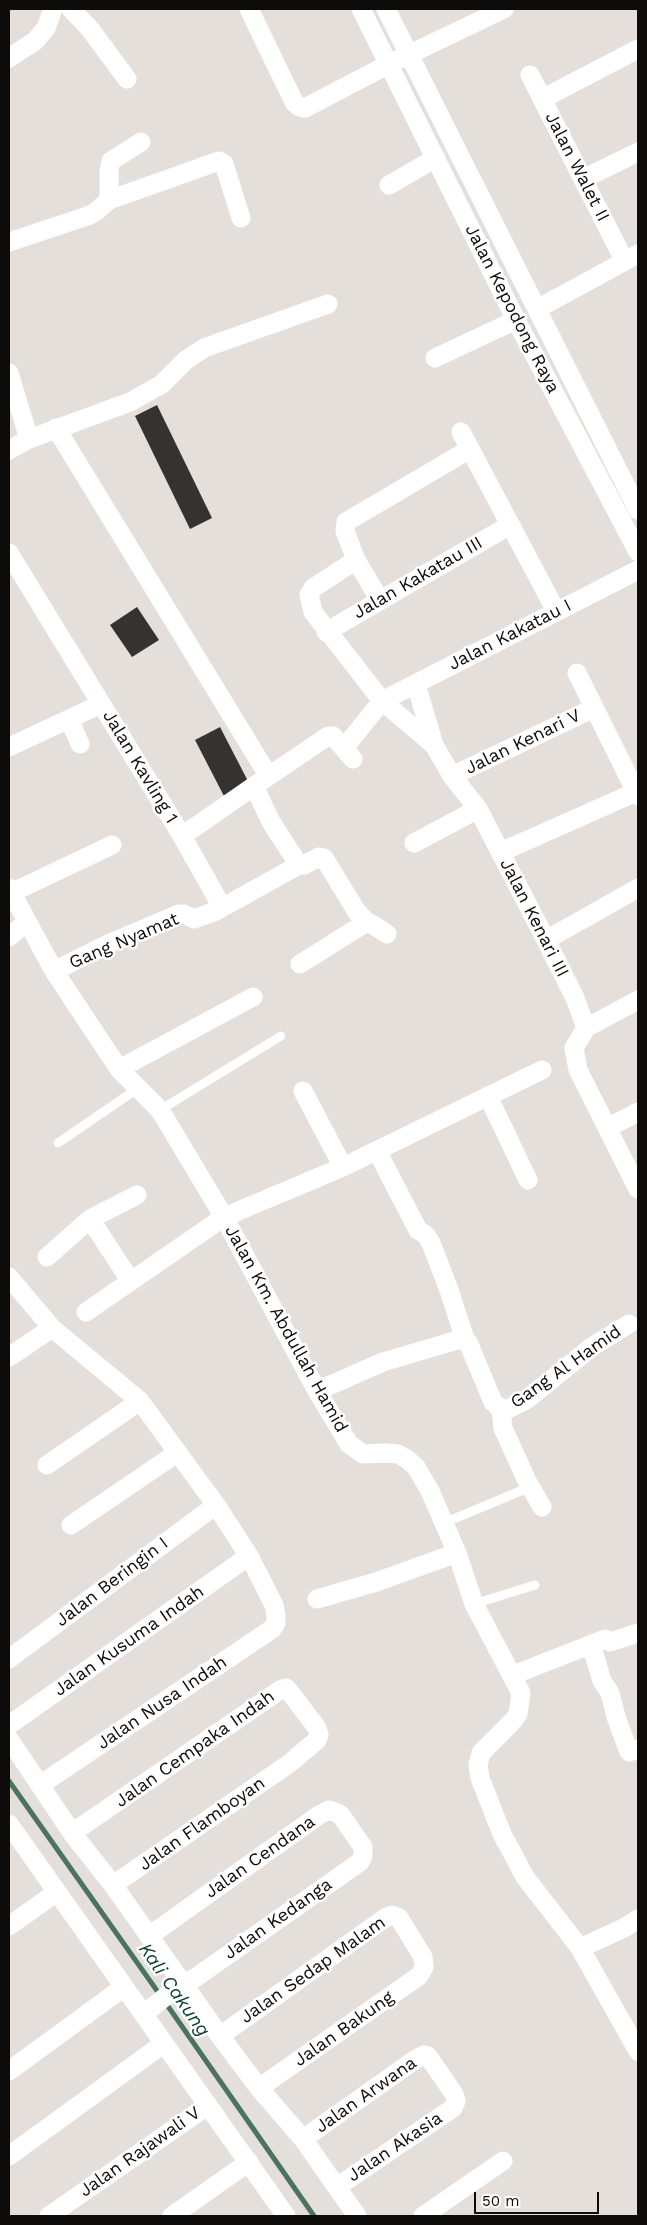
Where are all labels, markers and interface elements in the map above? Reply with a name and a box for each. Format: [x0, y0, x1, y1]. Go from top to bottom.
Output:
street label: Jalan Walet II [540, 109, 614, 225]
street label: Jalan Kepodong Raya [460, 221, 564, 397]
street label: Jalan Kakatau III [350, 532, 486, 624]
street label: Jalan Kakatau I [445, 595, 575, 675]
street label: Jalan Kenari V [462, 705, 584, 779]
street label: Jalan Kavling 1 [98, 707, 182, 827]
street label: Jalan Kenari III [495, 855, 573, 981]
street label: Gang Nyamat [66, 908, 182, 974]
street label: Jalan Km. Abdullah Hamid [220, 1222, 352, 1436]
street label: Gang Al Hamid [507, 1321, 625, 1413]
street label: Jalan Beringin I [51, 1533, 173, 1631]
street label: Jalan Kusuma Indah [50, 1581, 208, 1701]
street label: Jalan Nusa Indah [93, 1652, 231, 1754]
street label: Jalan Cempaka Indah [111, 1686, 279, 1812]
street label: Jalan Flamboyan [135, 1772, 269, 1876]
street label: Jalan Cendana [201, 1811, 319, 1903]
street label: Jalan Kedanga [220, 1874, 336, 1964]
street label: Jalan Sedap Malam [236, 1912, 390, 2028]
water label: Kali Cakung [133, 1939, 215, 2041]
street label: Jalan Bakung [290, 1987, 398, 2071]
street label: Jalan Arwana [311, 2052, 421, 2138]
street label: Jalan Rajawali V [75, 2102, 205, 2202]
street label: Jalan Akasia [344, 2107, 446, 2187]
scale bar [477, 2182, 602, 2214]
text: 50 m [482, 2192, 519, 2210]

